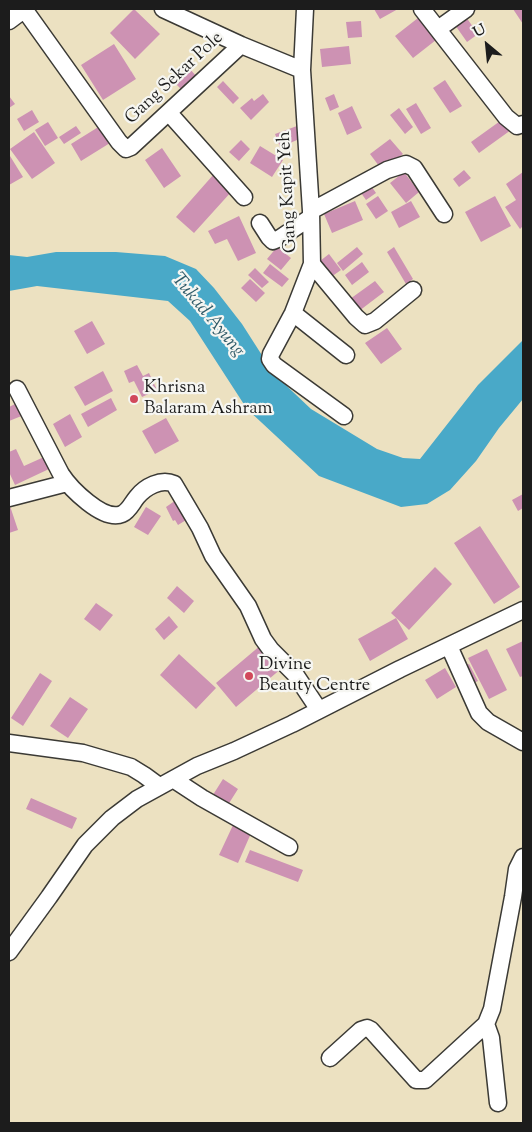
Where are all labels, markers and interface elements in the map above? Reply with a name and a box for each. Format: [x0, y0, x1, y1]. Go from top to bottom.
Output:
north arrow [462, 20, 512, 70]
text: U [470, 20, 490, 43]
street label: Gang Sekar Pole [122, 28, 228, 130]
street label: Gang Kapit Yeh [275, 130, 303, 254]
water label: Tukad Ayung [165, 269, 249, 363]
place label: Khrisna Balaram Ashram [144, 378, 272, 420]
marker: Khrisna Balaram Ashram [128, 393, 140, 405]
place label: Divine Beauty Centre [259, 655, 370, 698]
marker: Divine Beauty Centre [243, 670, 255, 682]

